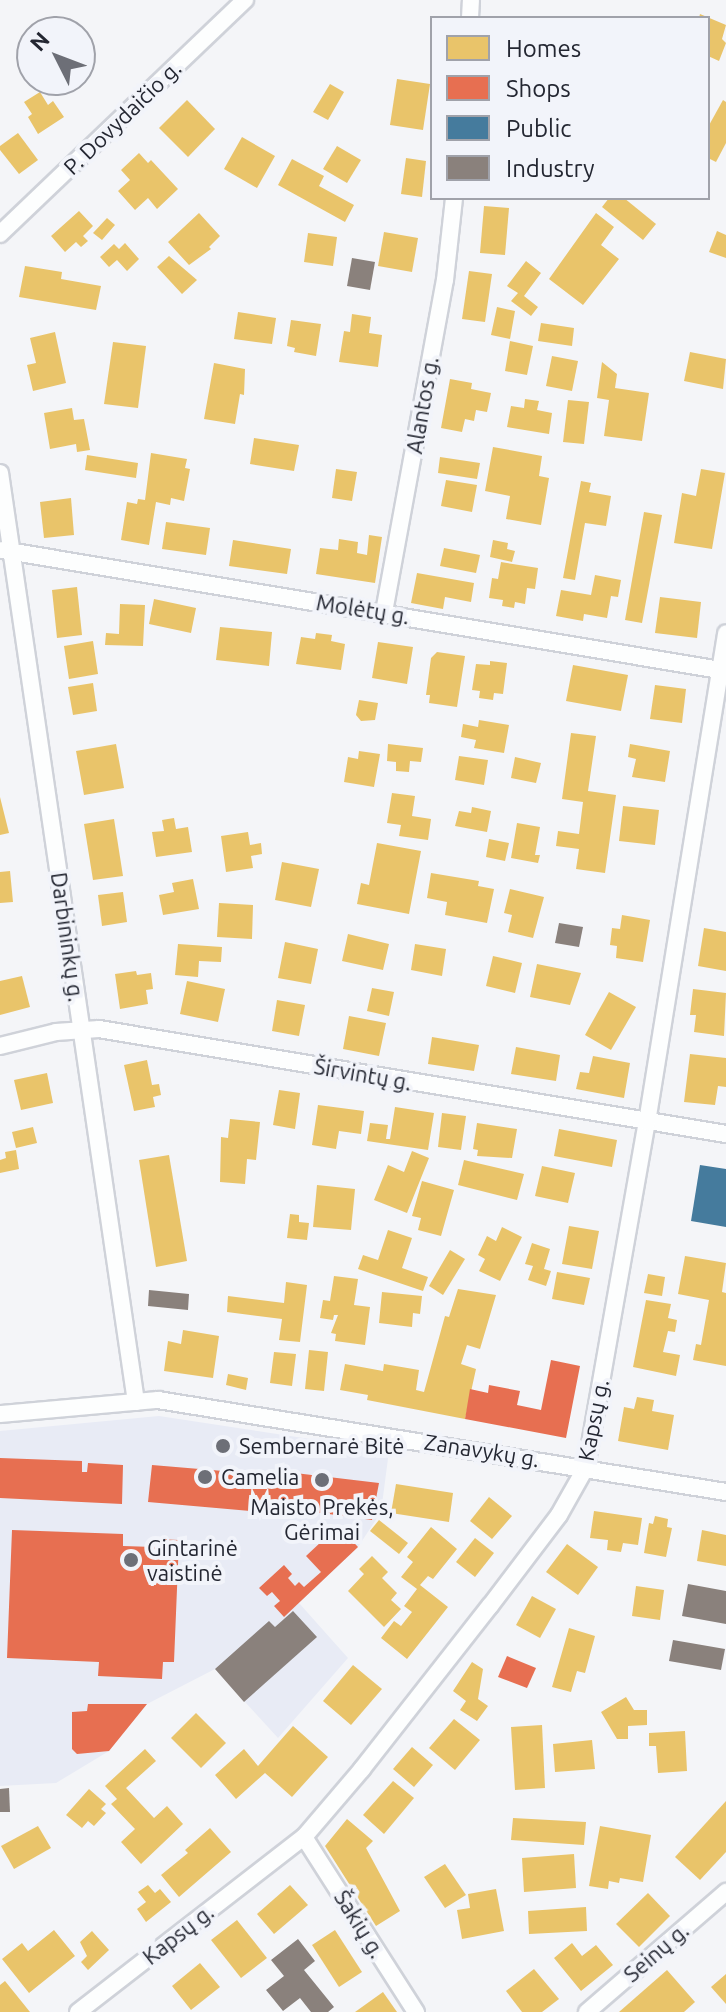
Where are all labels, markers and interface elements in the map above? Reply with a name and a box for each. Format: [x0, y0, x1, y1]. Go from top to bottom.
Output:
north arrow [16, 16, 96, 96]
legend [430, 16, 710, 200]
text: N [24, 26, 54, 55]
text: Homes [506, 35, 581, 62]
street label: P. Dovydaičio g. [58, 54, 186, 180]
text: Shops [506, 75, 571, 102]
text: Public [506, 115, 571, 142]
text: Industry [506, 155, 595, 182]
street label: Alantos g. [400, 354, 444, 456]
street label: Molėtų g. [314, 589, 412, 629]
street label: Darbininkų g. [46, 870, 90, 1004]
street label: Širvintų g. [312, 1052, 414, 1096]
street label: Kapsų g. [572, 1377, 614, 1463]
street label: Zanavykų g. [423, 1428, 541, 1472]
place label: Sembernarė Bitė [239, 1433, 404, 1459]
marker: Sembernarė Bitė [214, 1437, 232, 1455]
place label: Camelia [221, 1464, 299, 1490]
marker: Camelia [196, 1468, 214, 1486]
marker: Maisto Prekės, Gėrimai [313, 1471, 331, 1489]
place label: Maisto Prekės, Gėrimai [250, 1493, 394, 1544]
place label: Gintarinė vaistinė [147, 1534, 238, 1586]
marker: Gintarinė vaistinė [122, 1551, 140, 1569]
street label: Šakių g. [329, 1885, 391, 1963]
street label: Kapsų g. [137, 1898, 219, 1970]
street label: Seinų g. [618, 1917, 694, 1987]

